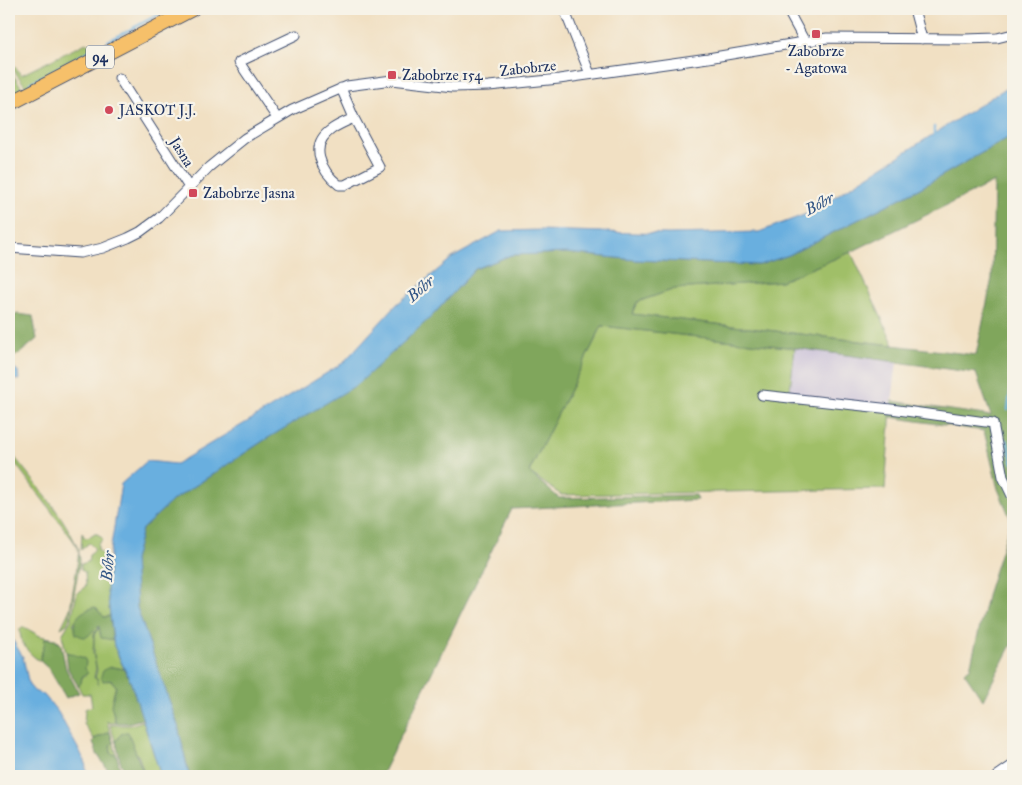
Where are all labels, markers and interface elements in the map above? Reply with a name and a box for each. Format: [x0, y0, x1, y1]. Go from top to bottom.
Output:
marker: Zabobrze - Agatowa [810, 28, 822, 40]
place label: Zabobrze - Agatowa [785, 42, 848, 77]
road number: 94 [86, 46, 114, 68]
street label: Zabobrze [499, 56, 557, 80]
place label: Zabobrze 154 [402, 66, 483, 84]
marker: Zabobrze 154 [386, 69, 398, 81]
place label: JASKOT J.J. [117, 101, 196, 120]
marker: JASKOT J.J. [103, 104, 115, 116]
street label: Jasna [164, 132, 198, 171]
place label: Zabobrze Jasna [203, 184, 296, 203]
marker: Zabobrze Jasna [187, 187, 199, 199]
water label: Bóbr [800, 187, 838, 219]
water label: Bóbr [402, 270, 439, 306]
water label: Bóbr [97, 549, 118, 583]

